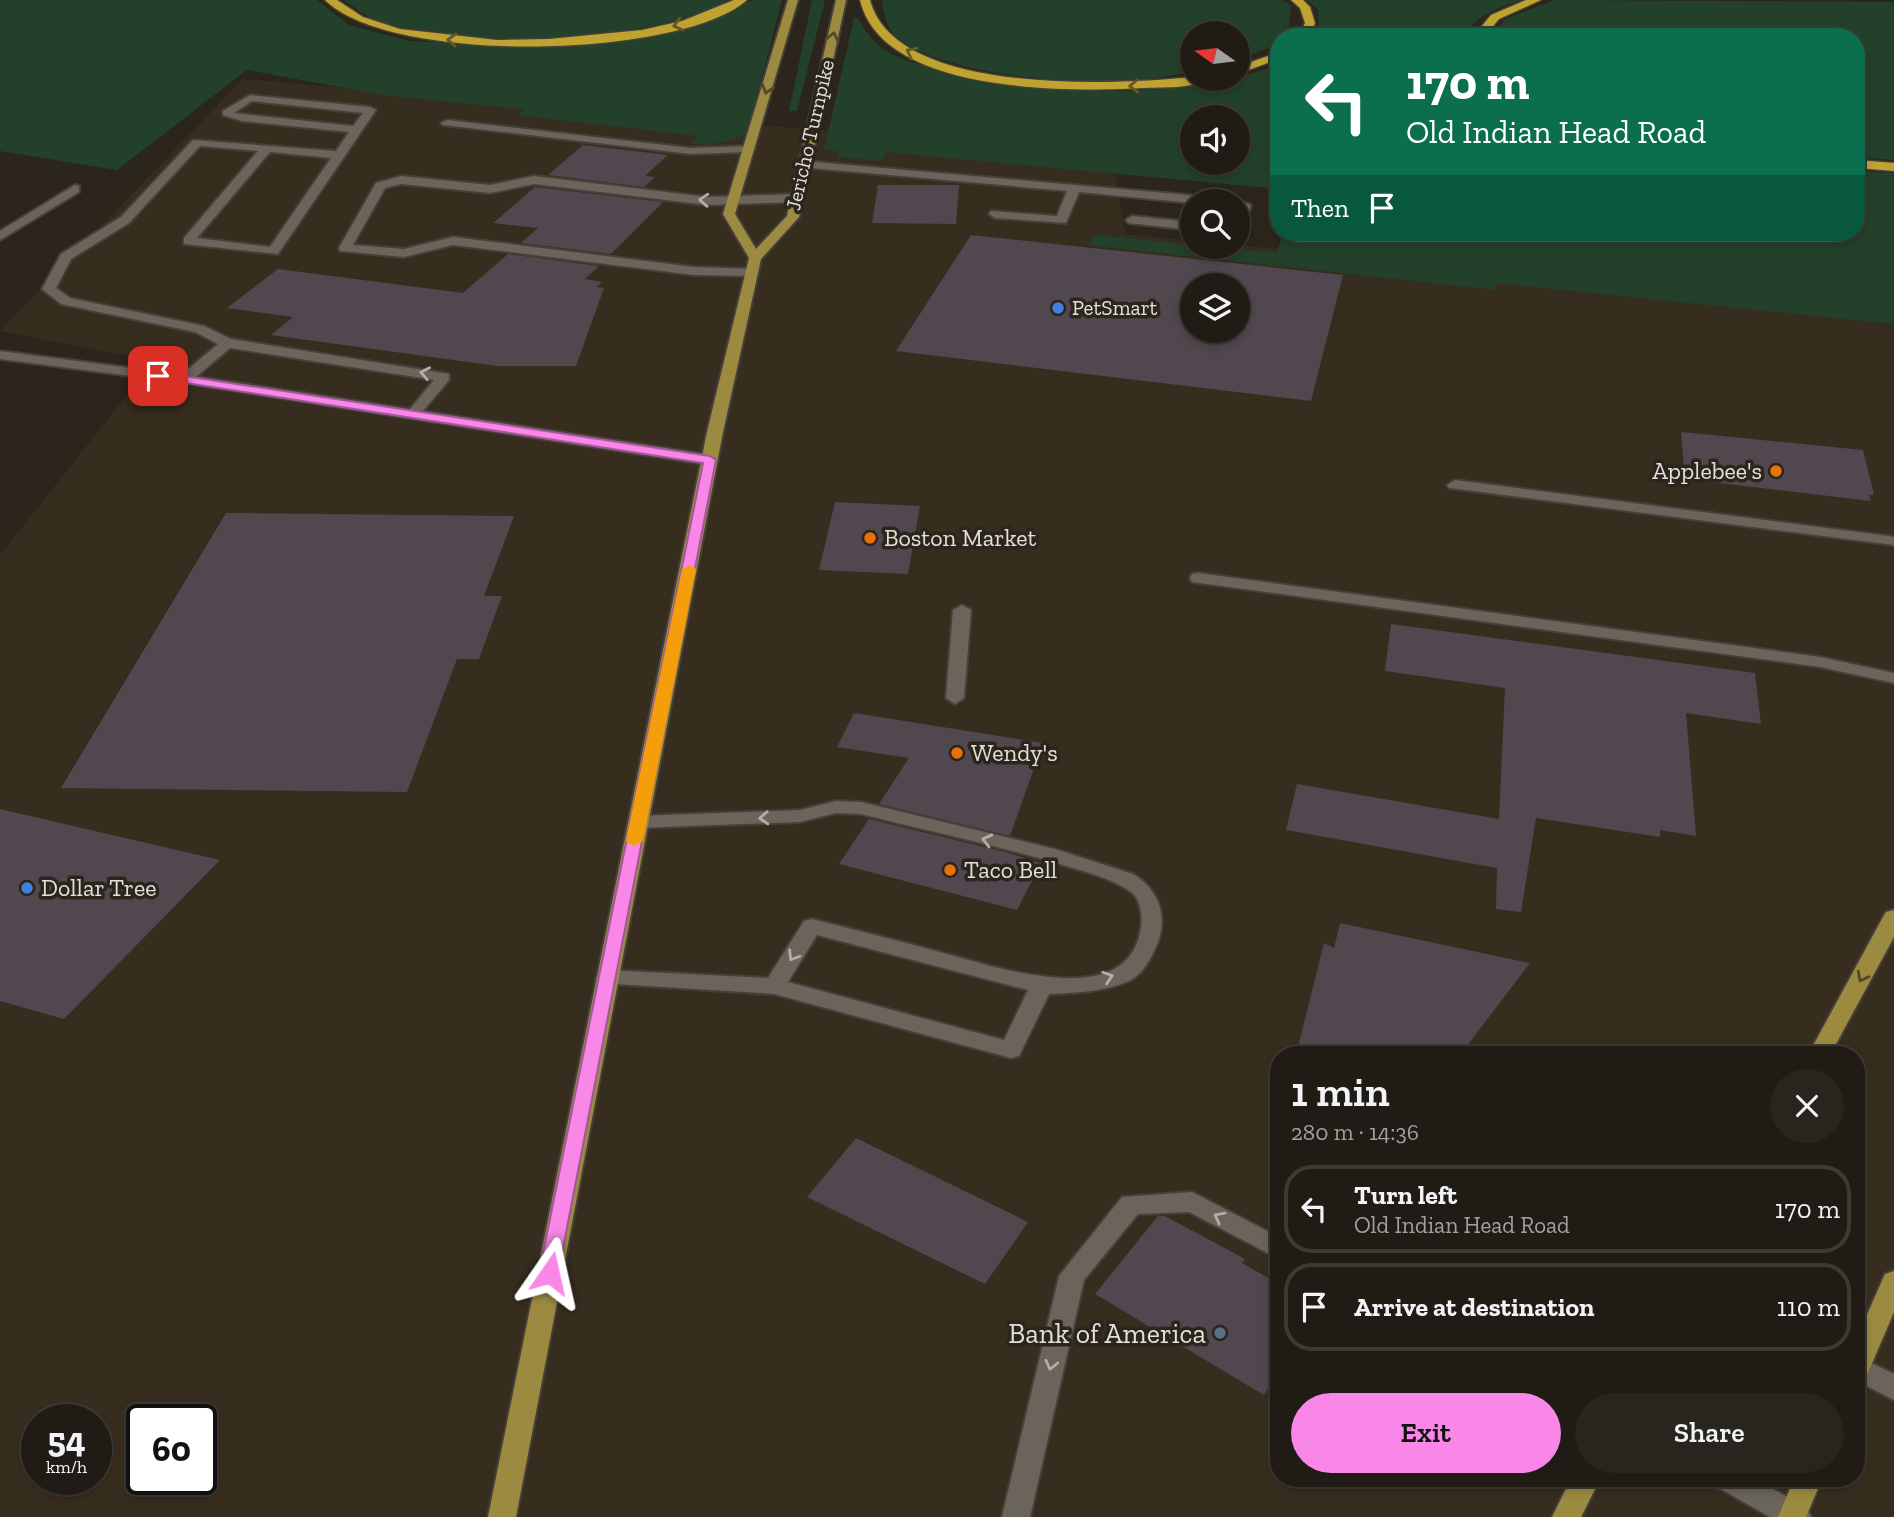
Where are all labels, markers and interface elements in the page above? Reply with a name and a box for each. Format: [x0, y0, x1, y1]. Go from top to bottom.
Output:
one-way arrow [673, 16, 685, 31]
north arrow [1180, 21, 1250, 91]
map controls [1180, 21, 1250, 343]
one-way arrow [824, 31, 839, 43]
one-way arrow [447, 33, 458, 48]
one-way arrow [906, 46, 918, 60]
text: 170 m [1406, 53, 1529, 112]
icon: left [1291, 56, 1382, 147]
street label: Jericho Turnpike [780, 57, 839, 213]
one-way arrow [1128, 78, 1138, 94]
one-way arrow [760, 83, 775, 95]
button: sound [1180, 105, 1250, 175]
text: Old Indian Head Road [1406, 113, 1706, 151]
button: search [1180, 189, 1250, 259]
icon: arrive [1363, 189, 1401, 227]
text: Then [1291, 192, 1349, 224]
one-way arrow [698, 193, 709, 208]
button: layers [1180, 273, 1250, 343]
place label: PetSmart [1072, 295, 1158, 320]
marker: PetSmart [1050, 300, 1066, 316]
pin [128, 346, 188, 406]
icon: arrive [139, 357, 177, 395]
one-way arrow [419, 367, 431, 382]
place label: Applebee's [1652, 456, 1762, 485]
marker: Applebee's [1768, 463, 1784, 479]
place label: Boston Market [884, 523, 1037, 552]
marker: Boston Market [862, 530, 878, 546]
place label: Wendy's [971, 738, 1058, 767]
marker: Wendy's [949, 745, 965, 761]
one-way arrow [758, 810, 769, 825]
one-way arrow [981, 834, 993, 848]
place label: Taco Bell [964, 855, 1057, 884]
marker: Taco Bell [942, 862, 958, 878]
place label: Dollar Tree [41, 873, 156, 902]
marker: Dollar Tree [19, 880, 35, 896]
one-way arrow [789, 948, 802, 961]
one-way arrow [1857, 970, 1870, 982]
one-way arrow [1102, 971, 1114, 985]
text: 1 min [1291, 1066, 1390, 1117]
button: close [1770, 1069, 1844, 1143]
text: 280 m · 14:36 [1291, 1118, 1419, 1146]
text: Turn left [1354, 1179, 1457, 1211]
icon: left [1295, 1190, 1333, 1228]
text: 170 m [1775, 1193, 1840, 1225]
text: Old Indian Head Road [1354, 1211, 1570, 1239]
one-way arrow [1214, 1212, 1226, 1225]
position arrow [513, 1236, 587, 1310]
icon: arrive [1295, 1288, 1333, 1326]
text: Arrive at destination [1354, 1291, 1594, 1323]
text: 110 m [1777, 1291, 1840, 1323]
place label: Bank of America [1008, 1317, 1206, 1350]
marker: Bank of America [1212, 1325, 1228, 1341]
one-way arrow [1045, 1359, 1059, 1371]
button: Exit [1291, 1393, 1561, 1473]
button: Share [1575, 1393, 1844, 1473]
speed limit sign: 60 [126, 1404, 217, 1495]
text: 54 [47, 1419, 86, 1461]
text: km/h [46, 1456, 87, 1478]

